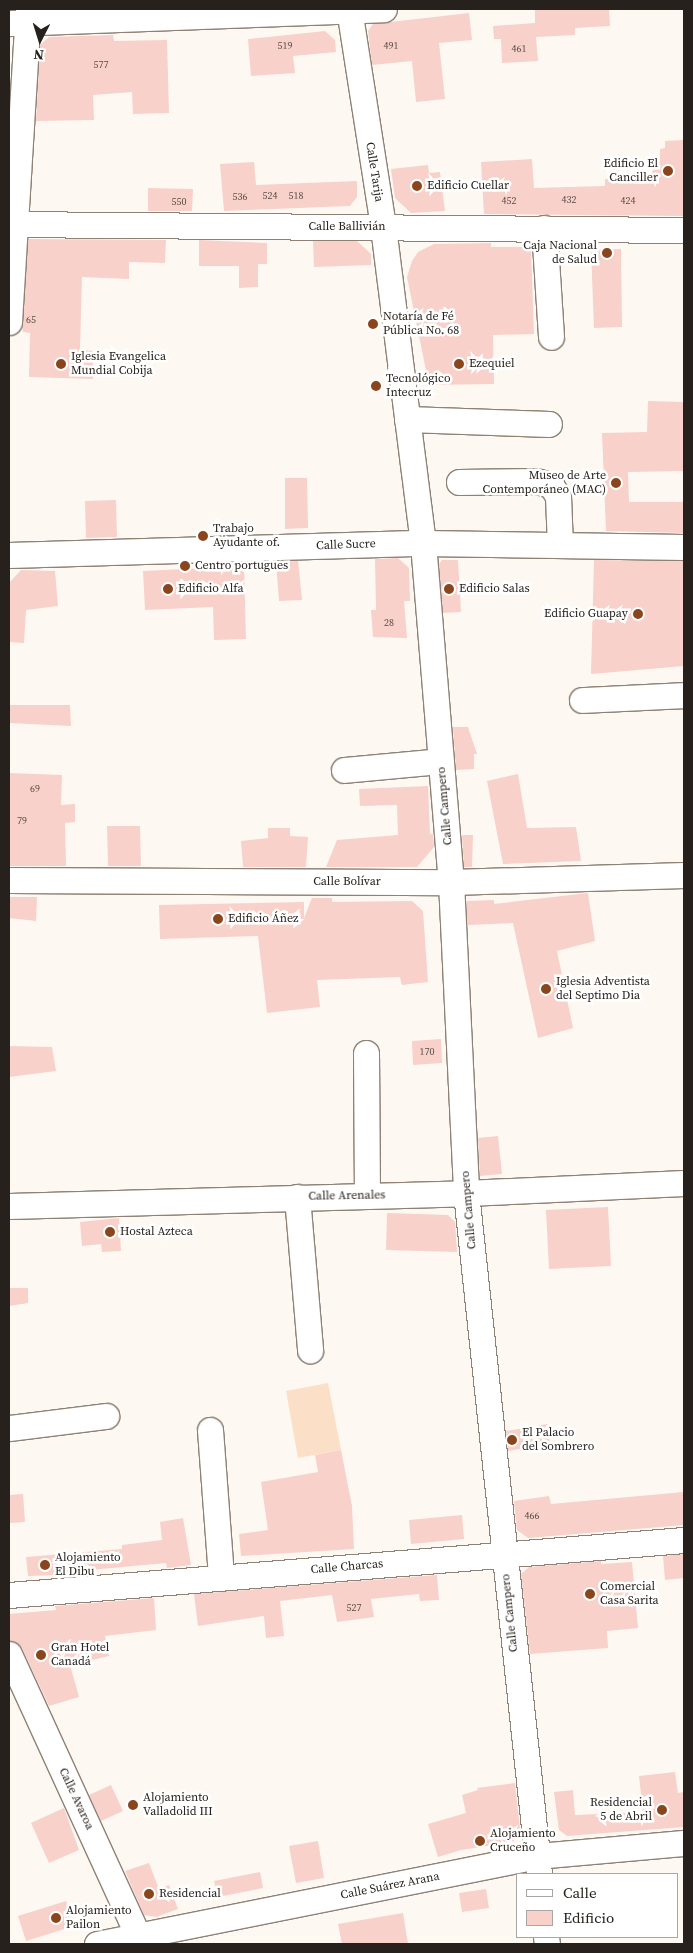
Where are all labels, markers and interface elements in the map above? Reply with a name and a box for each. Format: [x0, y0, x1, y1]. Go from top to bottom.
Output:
north arrow [15, 15, 65, 65]
house number: 519 [278, 40, 292, 52]
house number: 491 [384, 40, 398, 52]
house number: 461 [512, 43, 526, 55]
text: N [33, 45, 45, 65]
house number: 577 [94, 59, 108, 71]
street label: Calle Tarija [362, 141, 386, 203]
place label: Edificio El Canciller [603, 157, 658, 185]
marker: Edificio El Canciller [662, 165, 674, 177]
place label: Edificio Cuellar [427, 179, 509, 193]
marker: Edificio Cuellar [411, 180, 423, 192]
house number: 524 [263, 190, 277, 202]
house number: 518 [289, 190, 303, 202]
house number: 536 [233, 191, 247, 203]
house number: 432 [562, 194, 576, 206]
house number: 452 [502, 195, 516, 207]
house number: 424 [621, 195, 635, 207]
house number: 550 [172, 196, 186, 208]
street label: Calle Ballivián [309, 220, 385, 234]
place label: Caja Nacional de Salud [523, 239, 597, 267]
marker: Caja Nacional de Salud [601, 247, 613, 259]
place label: Notaría de Fé Pública No. 68 [383, 310, 459, 338]
house number: 65 [26, 314, 36, 326]
marker: Notaría de Fé Pública No. 68 [367, 318, 379, 330]
place label: Iglesia Evangelica Mundial Cobija [71, 350, 166, 378]
place label: Ezequiel [469, 357, 515, 371]
marker: Iglesia Evangelica Mundial Cobija [55, 358, 67, 370]
marker: Ezequiel [453, 358, 465, 370]
place label: Tecnológico Intecruz [386, 372, 451, 400]
marker: Tecnológico Intecruz [370, 380, 382, 392]
place label: Museo de Arte Contemporáneo (MAC) [483, 469, 606, 497]
marker: Museo de Arte Contemporáneo (MAC) [610, 477, 622, 489]
place label: Trabajo Ayudante of. [213, 522, 280, 550]
marker: Trabajo Ayudante of. [197, 530, 209, 542]
street label: Calle Sucre [316, 537, 376, 553]
place label: Centro portugues [195, 559, 288, 573]
marker: Centro portugues [179, 560, 191, 572]
place label: Edificio Alfa [178, 582, 244, 596]
place label: Edificio Salas [459, 582, 530, 596]
marker: Edificio Alfa [162, 583, 174, 595]
marker: Edificio Salas [443, 583, 455, 595]
place label: Edificio Guapay [544, 607, 628, 621]
marker: Edificio Guapay [632, 608, 644, 620]
house number: 28 [384, 617, 394, 629]
street label: Calle Campero [434, 766, 456, 846]
house number: 69 [30, 783, 40, 795]
house number: 79 [17, 815, 27, 827]
street label: Calle Bolívar [313, 875, 381, 889]
place label: Edificio Áñez [228, 912, 299, 926]
marker: Edificio Áñez [212, 913, 224, 925]
place label: Iglesia Adventista del Septimo Dia [556, 975, 650, 1003]
marker: Iglesia Adventista del Septimo Dia [540, 983, 552, 995]
house number: 170 [420, 1046, 434, 1058]
street label: Calle Campero [458, 1170, 480, 1250]
street label: Calle Arenales [308, 1188, 386, 1204]
place label: Hostal Azteca [120, 1225, 193, 1239]
marker: Hostal Azteca [104, 1226, 116, 1238]
place label: El Palacio del Sombrero [522, 1426, 594, 1454]
marker: El Palacio del Sombrero [506, 1434, 518, 1446]
house number: 466 [525, 1510, 539, 1522]
place label: Alojamiento El Dibu [55, 1551, 121, 1579]
street label: Calle Charcas [310, 1557, 384, 1577]
marker: Alojamiento El Dibu [39, 1559, 51, 1571]
street label: Calle Campero [499, 1573, 521, 1653]
place label: Comercial Casa Sarita [600, 1580, 659, 1608]
marker: Comercial Casa Sarita [584, 1588, 596, 1600]
house number: 527 [347, 1602, 361, 1614]
place label: Gran Hotel Canadá [51, 1641, 109, 1669]
marker: Gran Hotel Canadá [35, 1649, 47, 1661]
street label: Calle Avaroa [55, 1766, 97, 1832]
place label: Alojamiento Valladolid III [143, 1791, 213, 1819]
place label: Residencial 5 de Abril [590, 1796, 652, 1824]
marker: Alojamiento Valladolid III [127, 1799, 139, 1811]
marker: Residencial 5 de Abril [656, 1804, 668, 1816]
place label: Alojamiento Cruceño [490, 1827, 556, 1855]
marker: Alojamiento Cruceño [474, 1835, 486, 1847]
street label: Calle Suárez Arana [339, 1869, 441, 1903]
legend [516, 1873, 678, 1938]
text: Calle [563, 1882, 597, 1903]
place label: Residencial [159, 1887, 221, 1901]
marker: Residencial [143, 1888, 155, 1900]
place label: Alojamiento Pailon [66, 1904, 132, 1932]
text: Edificio [563, 1907, 614, 1928]
marker: Alojamiento Pailon [50, 1912, 62, 1924]

